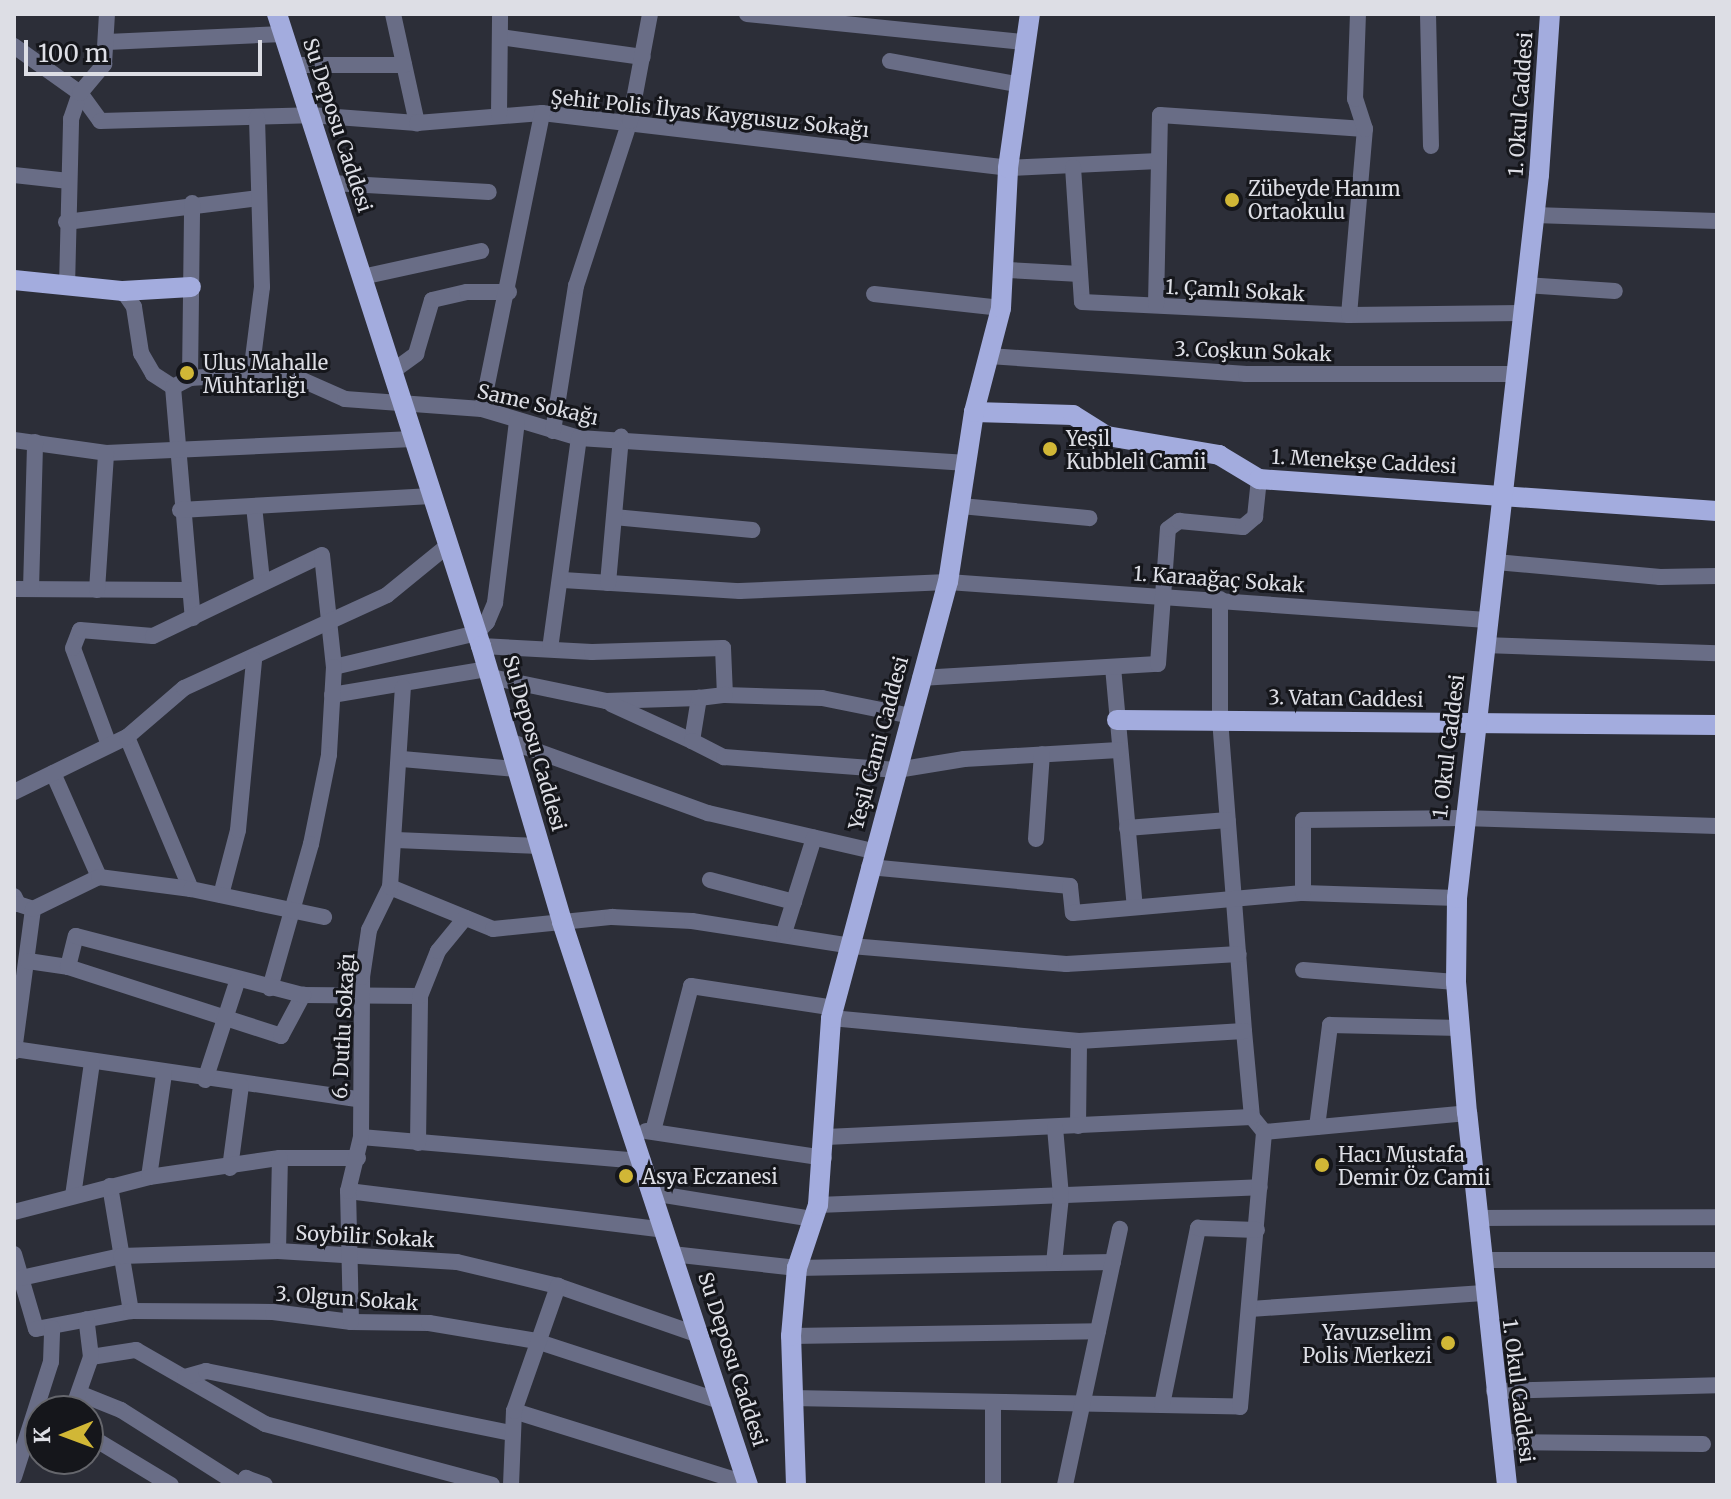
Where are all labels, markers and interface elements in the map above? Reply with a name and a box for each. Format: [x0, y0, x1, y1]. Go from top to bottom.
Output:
scale bar [28, 24, 266, 74]
street label: 1. Okul Caddesi [1503, 31, 1537, 177]
street label: Su Deposu Caddesi [299, 35, 377, 215]
text: 100 m [38, 38, 108, 69]
street label: Şehit Polis İlyas Kaygusuz Sokağı [550, 84, 870, 142]
place label: Zübeyde Hanım Ortaokulu [1248, 176, 1401, 223]
marker: Zübeyde Hanım Ortaokulu [1223, 191, 1241, 209]
street label: 1. Çamlı Sokak [1165, 274, 1305, 306]
street label: 3. Coşkun Sokak [1174, 336, 1332, 366]
place label: Ulus Mahalle Muhtarlığı [203, 350, 328, 397]
marker: Ulus Mahalle Muhtarlığı [178, 364, 196, 382]
street label: Same Sokağı [475, 378, 601, 430]
place label: Yeşil Kubbleli Camii [1066, 426, 1206, 473]
marker: Yeşil Kubbleli Camii [1041, 440, 1059, 458]
street label: 1. Menekşe Caddesi [1271, 444, 1457, 478]
street label: 1. Karaağaç Sokak [1133, 561, 1305, 597]
street label: Su Deposu Caddesi [498, 652, 572, 834]
street label: Yeşil Cami Caddesi [843, 653, 913, 833]
street label: 1. Okul Caddesi [1427, 673, 1469, 819]
street label: 3. Vatan Caddesi [1268, 685, 1424, 711]
street label: 6. Dutlu Sokağı [327, 952, 359, 1100]
place label: Hacı Mustafa Demir Öz Camii [1338, 1142, 1491, 1189]
marker: Hacı Mustafa Demir Öz Camii [1313, 1156, 1331, 1174]
place label: Asya Eczanesi [642, 1164, 778, 1188]
marker: Asya Eczanesi [617, 1167, 635, 1185]
street label: Soybilir Sokak [295, 1220, 435, 1252]
street label: Su Deposu Caddesi [694, 1269, 772, 1449]
street label: 3. Olgun Sokak [275, 1281, 419, 1315]
street label: 1. Okul Caddesi [1498, 1318, 1540, 1464]
place label: Yavuzselim Polis Merkezi [1302, 1320, 1432, 1367]
marker: Yavuzselim Polis Merkezi [1439, 1334, 1457, 1352]
north arrow [24, 1395, 104, 1475]
text: K [28, 1427, 56, 1444]

